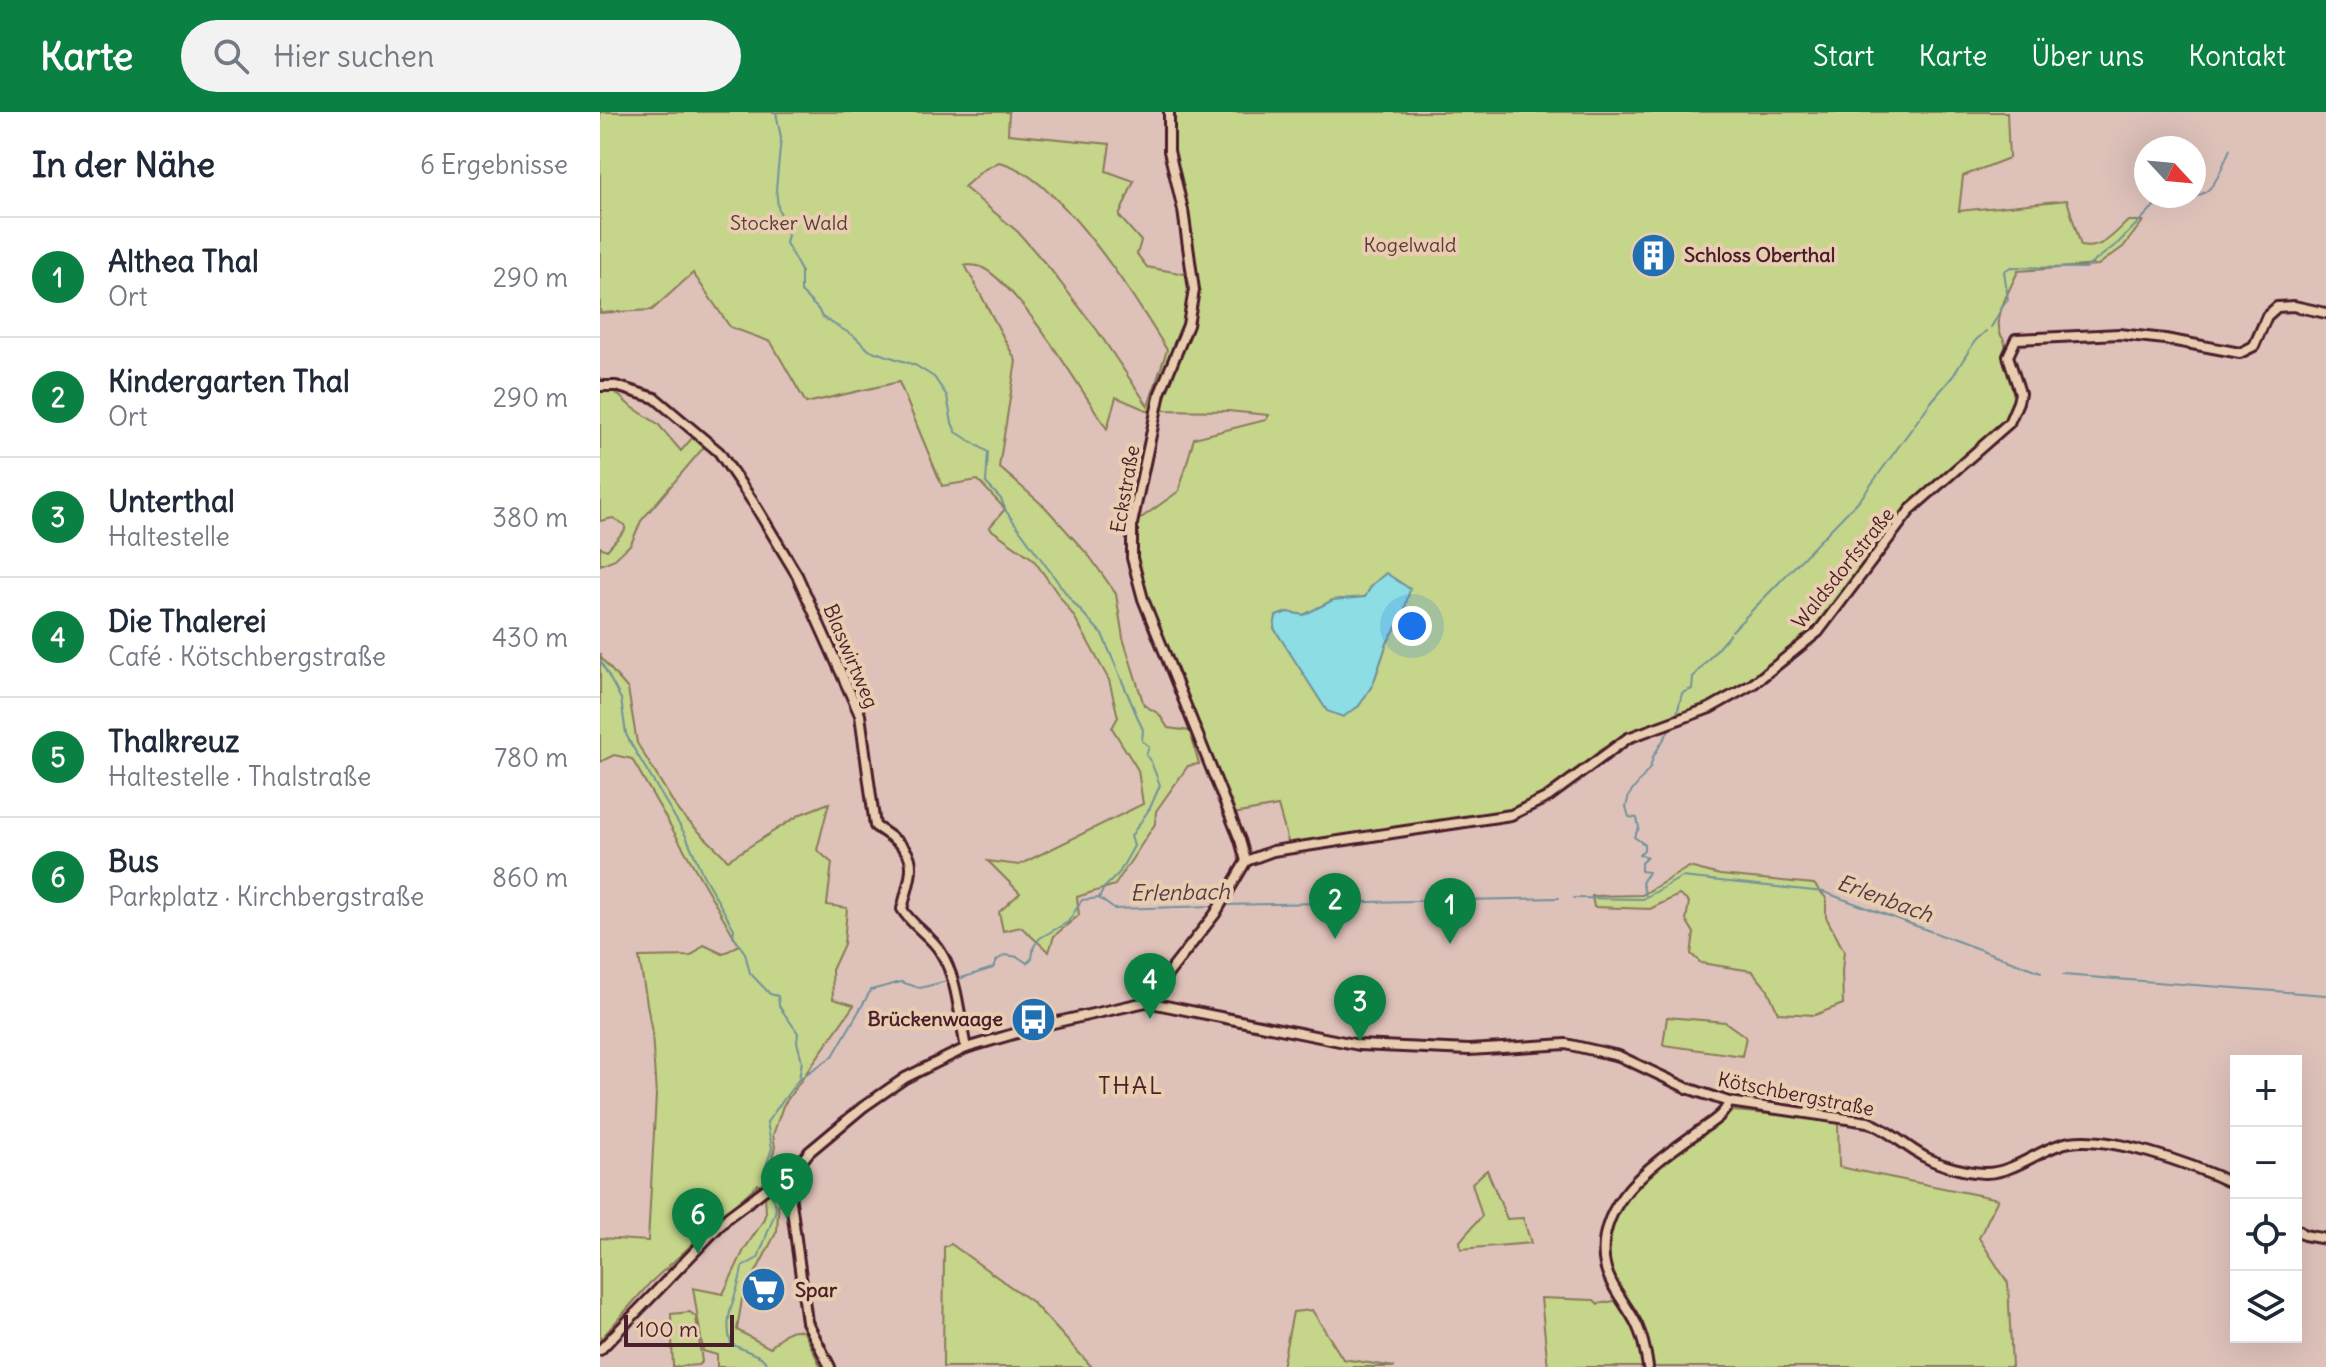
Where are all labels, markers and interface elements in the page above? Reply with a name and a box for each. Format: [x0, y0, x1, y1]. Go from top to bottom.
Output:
search box [181, 20, 741, 92]
text: Karte [40, 33, 133, 80]
icon: search [209, 34, 253, 78]
text: Hier suchen [273, 37, 434, 75]
text: Start [1813, 38, 1875, 74]
text: Karte [1919, 38, 1987, 74]
text: Über uns [2031, 38, 2144, 74]
text: Kontakt [2188, 38, 2286, 74]
north arrow [2134, 136, 2206, 208]
text: In der Nähe [32, 143, 215, 186]
text: 6 Ergebnisse [420, 148, 568, 181]
park label: Stocker Wald [730, 210, 848, 235]
building icon: Schloss Oberthal [1629, 231, 1677, 279]
park label: Kogelwald [1363, 232, 1457, 257]
text: Althea Thal [108, 242, 259, 280]
place label: Schloss Oberthal [1684, 242, 1835, 267]
text: 1 [53, 261, 63, 294]
text: 290 m [493, 261, 568, 294]
text: Ort [108, 280, 148, 313]
text: Kindergarten Thal [108, 362, 350, 400]
text: 2 [51, 381, 65, 414]
text: 290 m [493, 381, 568, 414]
text: Ort [108, 400, 148, 433]
street label: Eckstraße [1105, 443, 1145, 535]
text: Unterthal [108, 482, 235, 520]
text: 3 [51, 501, 65, 534]
text: 380 m [492, 501, 568, 534]
street label: Waldsdorfstraße [1786, 502, 1899, 633]
text: Haltestelle [108, 520, 230, 553]
street label: Blaswirtweg [818, 600, 885, 712]
text: Die Thalerei [108, 602, 267, 640]
your location [1392, 606, 1432, 646]
text: 4 [50, 621, 66, 654]
text: 430 m [492, 621, 568, 654]
text: Café · Kötschbergstraße [108, 640, 386, 673]
text: Thalkreuz [108, 722, 240, 760]
text: 5 [51, 741, 65, 774]
text: 780 m [494, 741, 568, 774]
text: Haltestelle · Thalstraße [108, 760, 371, 793]
text: Bus [108, 842, 159, 880]
text: 6 [50, 861, 66, 894]
text: 860 m [492, 861, 568, 894]
water label: Erlenbach [1833, 868, 1938, 929]
pin: 2 [1309, 873, 1361, 939]
water label: Erlenbach [1130, 877, 1231, 907]
pin: 1 [1424, 878, 1476, 944]
text: Parkplatz · Kirchbergstraße [108, 880, 424, 913]
pin: 4 [1124, 953, 1176, 1019]
pin: 3 [1334, 975, 1386, 1041]
bus stop icon: Brückenwaage [1010, 995, 1058, 1043]
place label: Brückenwaage [867, 1006, 1003, 1031]
map controls [2230, 1055, 2302, 1343]
button: + [2230, 1055, 2302, 1127]
street label: Kötschbergstraße [1716, 1066, 1876, 1121]
district label: THAL [1098, 1070, 1164, 1100]
button: − [2230, 1127, 2302, 1199]
pin: 5 [761, 1153, 813, 1219]
pin: 6 [672, 1188, 724, 1254]
button: locate [2230, 1199, 2302, 1271]
supermarket icon: Spar [740, 1266, 788, 1314]
button: layers [2230, 1271, 2302, 1343]
place label: Spar [795, 1277, 838, 1302]
scale bar [624, 1311, 734, 1347]
text: 100 m [636, 1315, 698, 1343]

